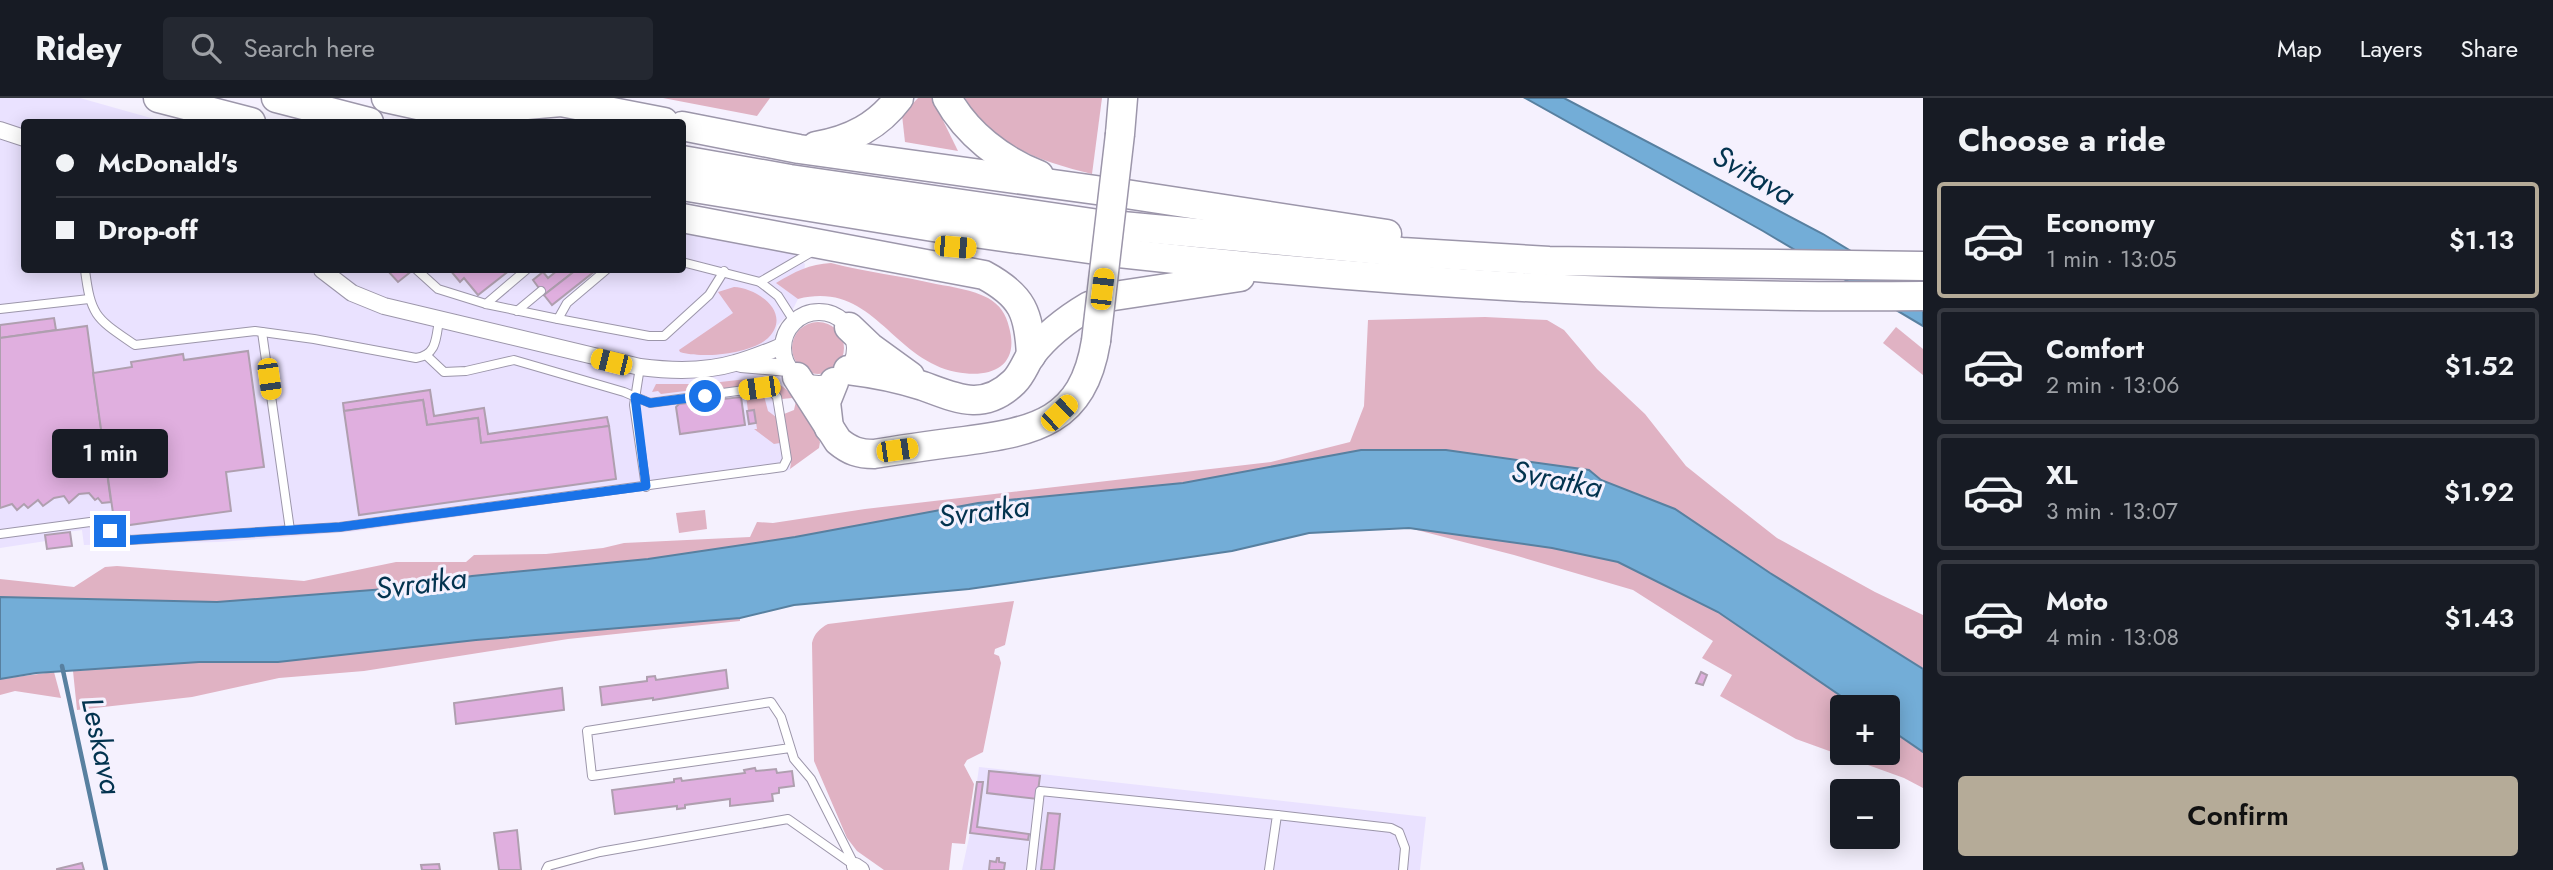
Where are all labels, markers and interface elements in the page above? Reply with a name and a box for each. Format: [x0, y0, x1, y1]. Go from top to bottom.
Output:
search box [163, 17, 653, 80]
text: Ridey [35, 25, 121, 72]
icon: search [187, 29, 225, 67]
text: Search here [243, 29, 375, 67]
text: Map [2277, 31, 2322, 66]
text: Layers [2360, 31, 2422, 66]
text: Share [2460, 31, 2518, 66]
text: Choose a ride [1958, 117, 2166, 163]
water label: Svitava [1705, 134, 1804, 216]
text: McDonald's [98, 144, 238, 182]
text: Economy [2046, 204, 2155, 242]
icon: car [1962, 209, 2025, 272]
text: Drop-off [98, 211, 198, 249]
text: $1.13 [2449, 221, 2514, 259]
car [934, 235, 977, 259]
text: 1 min · 13:05 [2046, 242, 2177, 276]
car [1090, 267, 1115, 311]
text: Comfort [2046, 330, 2144, 368]
icon: car [1962, 335, 2025, 398]
car [589, 347, 634, 377]
text: $1.52 [2445, 347, 2514, 385]
car [256, 357, 283, 401]
text: 2 min · 13:06 [2046, 368, 2180, 402]
car [737, 375, 782, 401]
route start [689, 380, 721, 412]
car [1037, 391, 1082, 435]
callout: 1 min [52, 430, 168, 478]
text: 1 min [82, 436, 138, 470]
car [875, 437, 920, 463]
water label: Svratka [1508, 449, 1607, 509]
text: XL [2046, 456, 2078, 494]
icon: car [1962, 461, 2025, 524]
text: $1.92 [2444, 473, 2514, 511]
water label: Svratka [936, 484, 1033, 538]
text: 3 min · 13:07 [2046, 494, 2178, 528]
route end [94, 515, 126, 547]
water label: Svratka [373, 556, 470, 610]
text: Moto [2046, 582, 2108, 620]
icon: car [1962, 587, 2025, 650]
text: $1.43 [2444, 599, 2514, 637]
text: 4 min · 13:08 [2046, 620, 2179, 654]
water label: Leskava [71, 693, 133, 799]
map controls [1830, 695, 1900, 849]
button: + [1830, 695, 1900, 765]
button: Confirm [1958, 776, 2518, 856]
button: − [1830, 779, 1900, 849]

